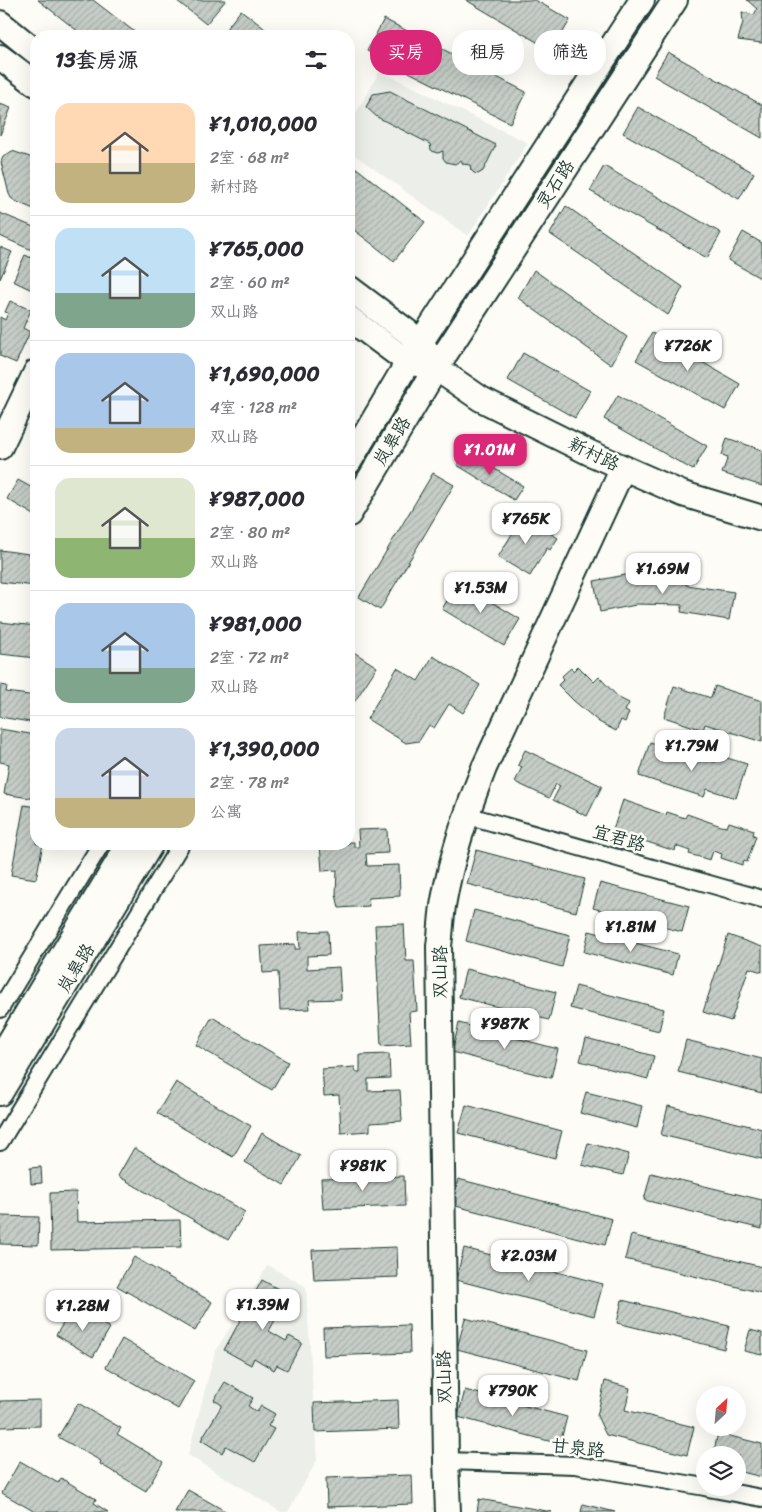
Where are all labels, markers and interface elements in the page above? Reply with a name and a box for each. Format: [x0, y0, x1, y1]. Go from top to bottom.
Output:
chip: 买房 [370, 30, 442, 75]
chip: 租房 [452, 30, 524, 75]
chip: 筛选 [534, 30, 606, 75]
text: 13套房源 [55, 41, 139, 79]
icon: filters [302, 46, 330, 74]
text: ¥1,010,000 [210, 105, 317, 143]
icon: home [95, 123, 155, 183]
text: 2室 · 68 m² [210, 143, 289, 172]
street label: 灵石路 [527, 153, 583, 215]
text: 新村路 [210, 172, 258, 201]
text: ¥765,000 [210, 230, 304, 268]
icon: home [95, 248, 155, 308]
text: 2室 · 60 m² [210, 268, 290, 297]
text: 双山路 [210, 297, 258, 326]
pin: ¥726K [653, 330, 723, 372]
text: ¥726K [665, 331, 711, 360]
text: ¥1,690,000 [210, 355, 320, 393]
icon: home [95, 373, 155, 433]
text: 4室 · 128 m² [210, 393, 297, 422]
street label: 岚皋路 [364, 410, 420, 472]
text: 双山路 [210, 422, 258, 451]
street label: 新村路 [563, 428, 625, 480]
pin: ¥1.01M [449, 434, 531, 476]
text: ¥1.01M [465, 435, 515, 464]
text: ¥987,000 [210, 480, 305, 518]
icon: home [95, 498, 155, 558]
pin: ¥765K [491, 502, 561, 545]
text: ¥765K [503, 504, 549, 533]
text: 2室 · 80 m² [210, 518, 290, 547]
text: 双山路 [210, 547, 258, 576]
pin: ¥1.69M [622, 552, 704, 595]
text: ¥1.69M [637, 554, 689, 583]
pin: ¥1.53M [440, 572, 522, 614]
text: ¥1.53M [455, 573, 507, 602]
text: ¥981,000 [210, 605, 302, 643]
icon: home [95, 623, 155, 683]
text: 2室 · 72 m² [210, 643, 289, 672]
text: 双山路 [210, 672, 258, 701]
text: ¥1,390,000 [210, 730, 319, 768]
pin: ¥1.79M [651, 730, 733, 772]
text: ¥1.79M [666, 731, 718, 760]
icon: home [95, 748, 155, 808]
text: 2室 · 78 m² [210, 768, 289, 797]
text: 公寓 [210, 797, 242, 826]
street label: 宜君路 [589, 815, 649, 861]
pin: ¥1.81M [590, 910, 672, 953]
text: ¥1.81M [606, 912, 656, 941]
street label: 岚皋路 [48, 937, 104, 999]
street label: 双山路 [424, 945, 456, 999]
pin: ¥987K [470, 1008, 540, 1050]
text: ¥987K [481, 1009, 529, 1038]
pin: ¥981K [328, 1150, 398, 1192]
text: ¥981K [341, 1151, 385, 1180]
pin: ¥2.03M [488, 1240, 570, 1282]
text: ¥2.03M [502, 1241, 556, 1270]
pin: ¥1.39M [222, 1288, 304, 1331]
pin: ¥1.28M [42, 1290, 124, 1332]
text: ¥1.39M [237, 1290, 289, 1319]
text: ¥1.28M [57, 1291, 109, 1320]
street label: 双山路 [428, 1350, 460, 1404]
pin: ¥790K [478, 1374, 548, 1417]
text: ¥790K [489, 1376, 537, 1405]
north arrow [696, 1386, 746, 1436]
map controls [696, 1386, 746, 1496]
street label: 甘泉路 [549, 1429, 607, 1467]
button: layers [696, 1446, 746, 1496]

